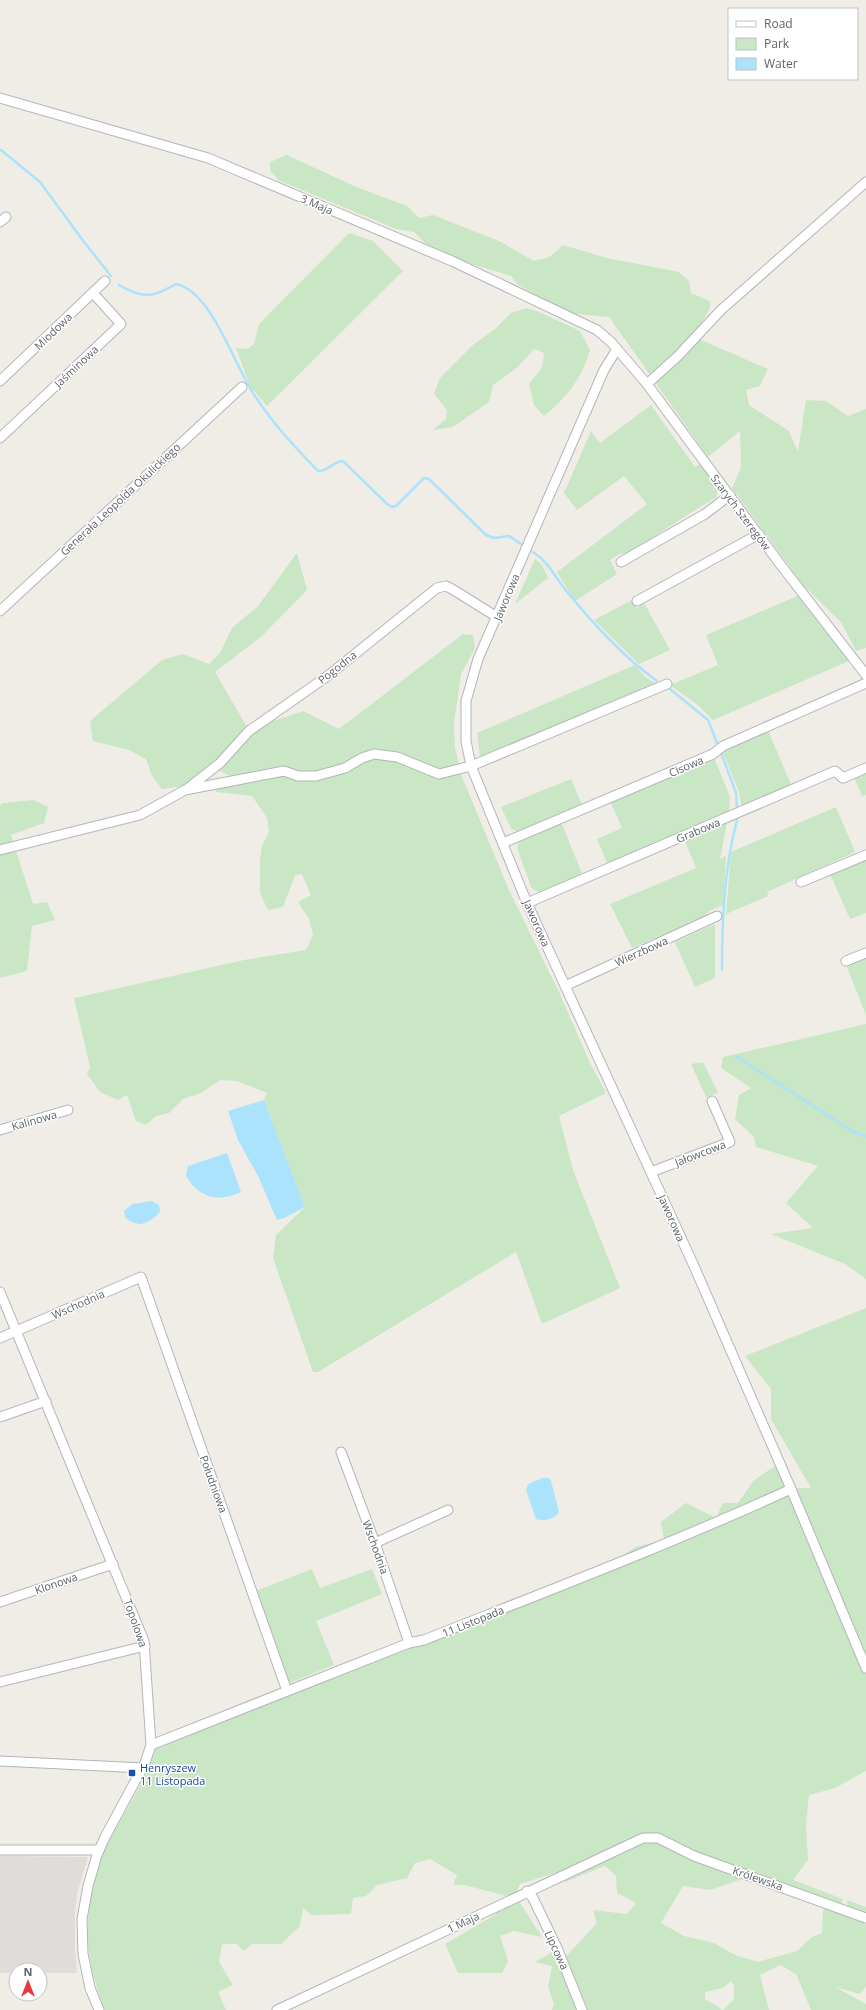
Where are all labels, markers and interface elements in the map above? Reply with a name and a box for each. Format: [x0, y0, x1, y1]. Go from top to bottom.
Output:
legend [728, 8, 858, 80]
text: Road [764, 15, 793, 32]
text: Park [764, 35, 790, 52]
text: Water [764, 55, 798, 72]
street label: 3 Maja [298, 190, 336, 218]
street label: Miodowa [31, 309, 75, 353]
street label: Jaśminowa [50, 342, 101, 391]
street label: Generała Leopolda Okulickiego [57, 439, 184, 559]
street label: Szarych Szeregów [708, 471, 775, 553]
street label: Jaworowa [489, 571, 523, 624]
street label: Pogodna [314, 647, 360, 687]
street label: Cisowa [666, 752, 706, 780]
street label: Grabowa [674, 814, 722, 846]
street label: Jaworowa [520, 896, 554, 949]
street label: Wierzbowa [612, 933, 670, 969]
street label: Kalinowa [10, 1106, 58, 1134]
street label: Jałowcowa [671, 1136, 728, 1170]
street label: Jaworowa [655, 1191, 689, 1244]
street label: Wschodnia [49, 1286, 107, 1322]
street label: Południowa [197, 1453, 231, 1515]
street label: Wschodnia [359, 1518, 393, 1576]
street label: Klonowa [33, 1569, 79, 1597]
street label: Topolowa [121, 1597, 151, 1649]
street label: 11 Listopada [440, 1602, 506, 1640]
place label: Henryszew 11 Listopada [140, 1760, 205, 1788]
marker: Henryszew 11 Listopada [127, 1768, 137, 1778]
street label: Królewska [731, 1862, 785, 1894]
street label: 1 Maja [444, 1908, 482, 1936]
street label: Lipcowa [541, 1928, 573, 1972]
north arrow [8, 1962, 48, 2002]
text: N [24, 1964, 32, 1979]

